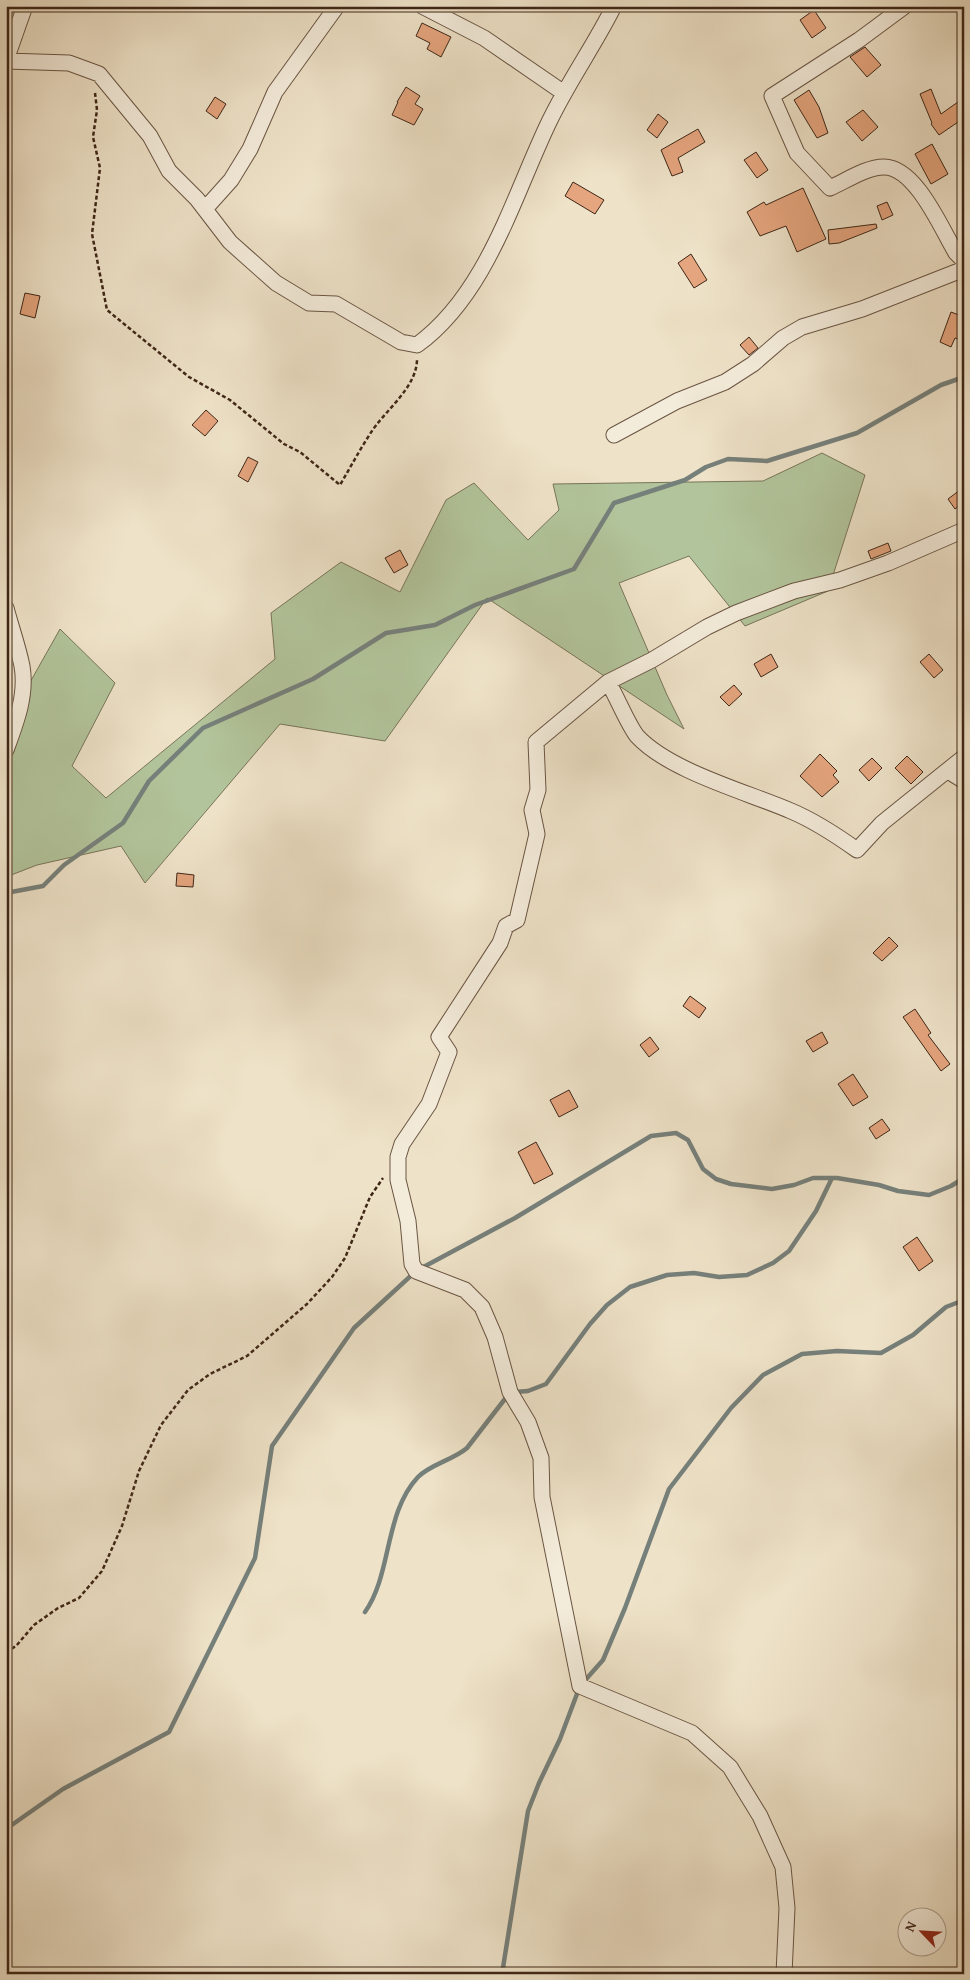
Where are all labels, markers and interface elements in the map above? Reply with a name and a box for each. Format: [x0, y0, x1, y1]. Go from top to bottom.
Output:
north arrow [898, 1908, 948, 1958]
text: N [899, 1917, 922, 1935]

